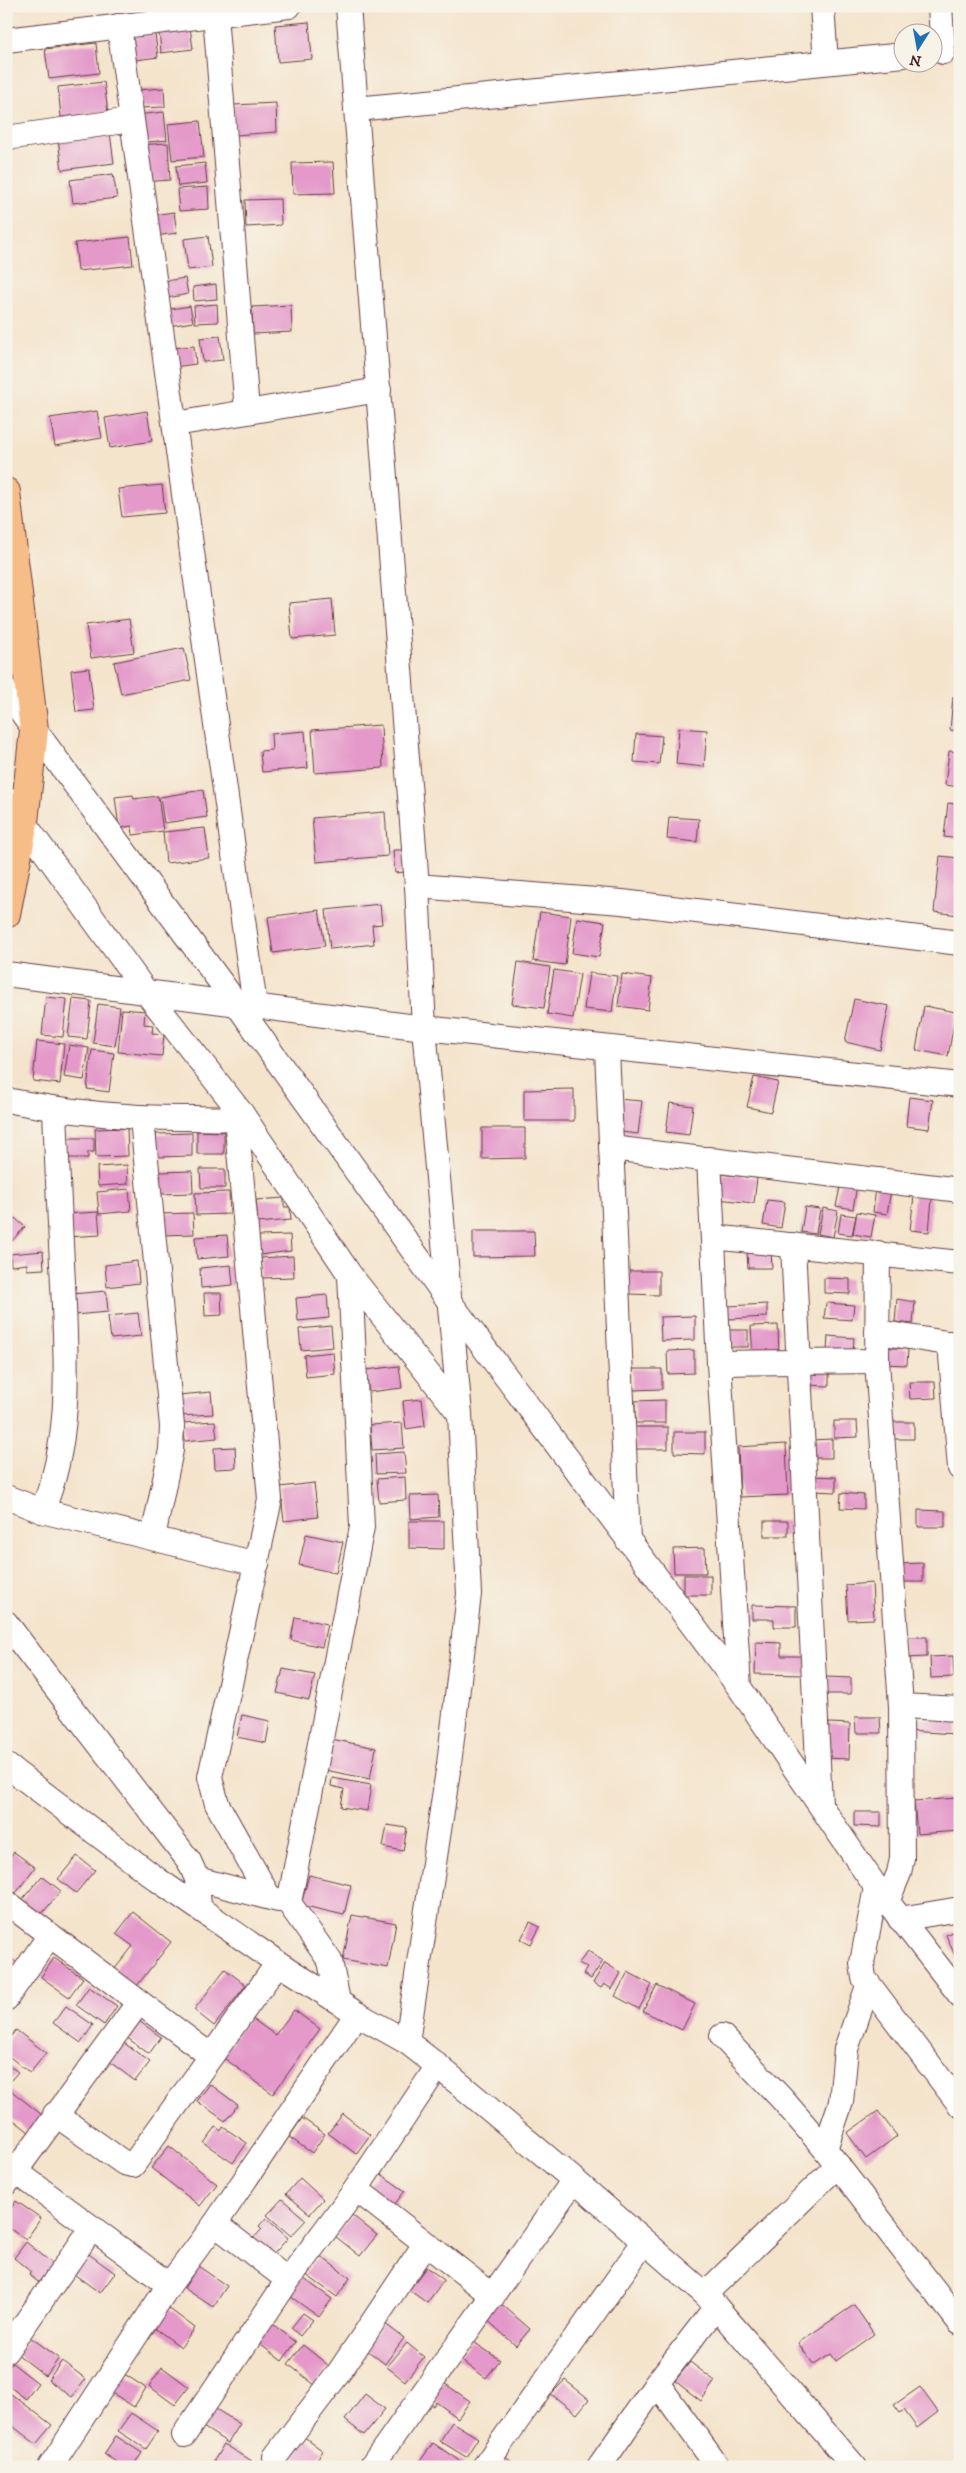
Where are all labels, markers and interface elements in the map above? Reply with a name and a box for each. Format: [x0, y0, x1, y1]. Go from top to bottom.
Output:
north arrow [894, 22, 944, 72]
text: N [908, 50, 923, 70]

